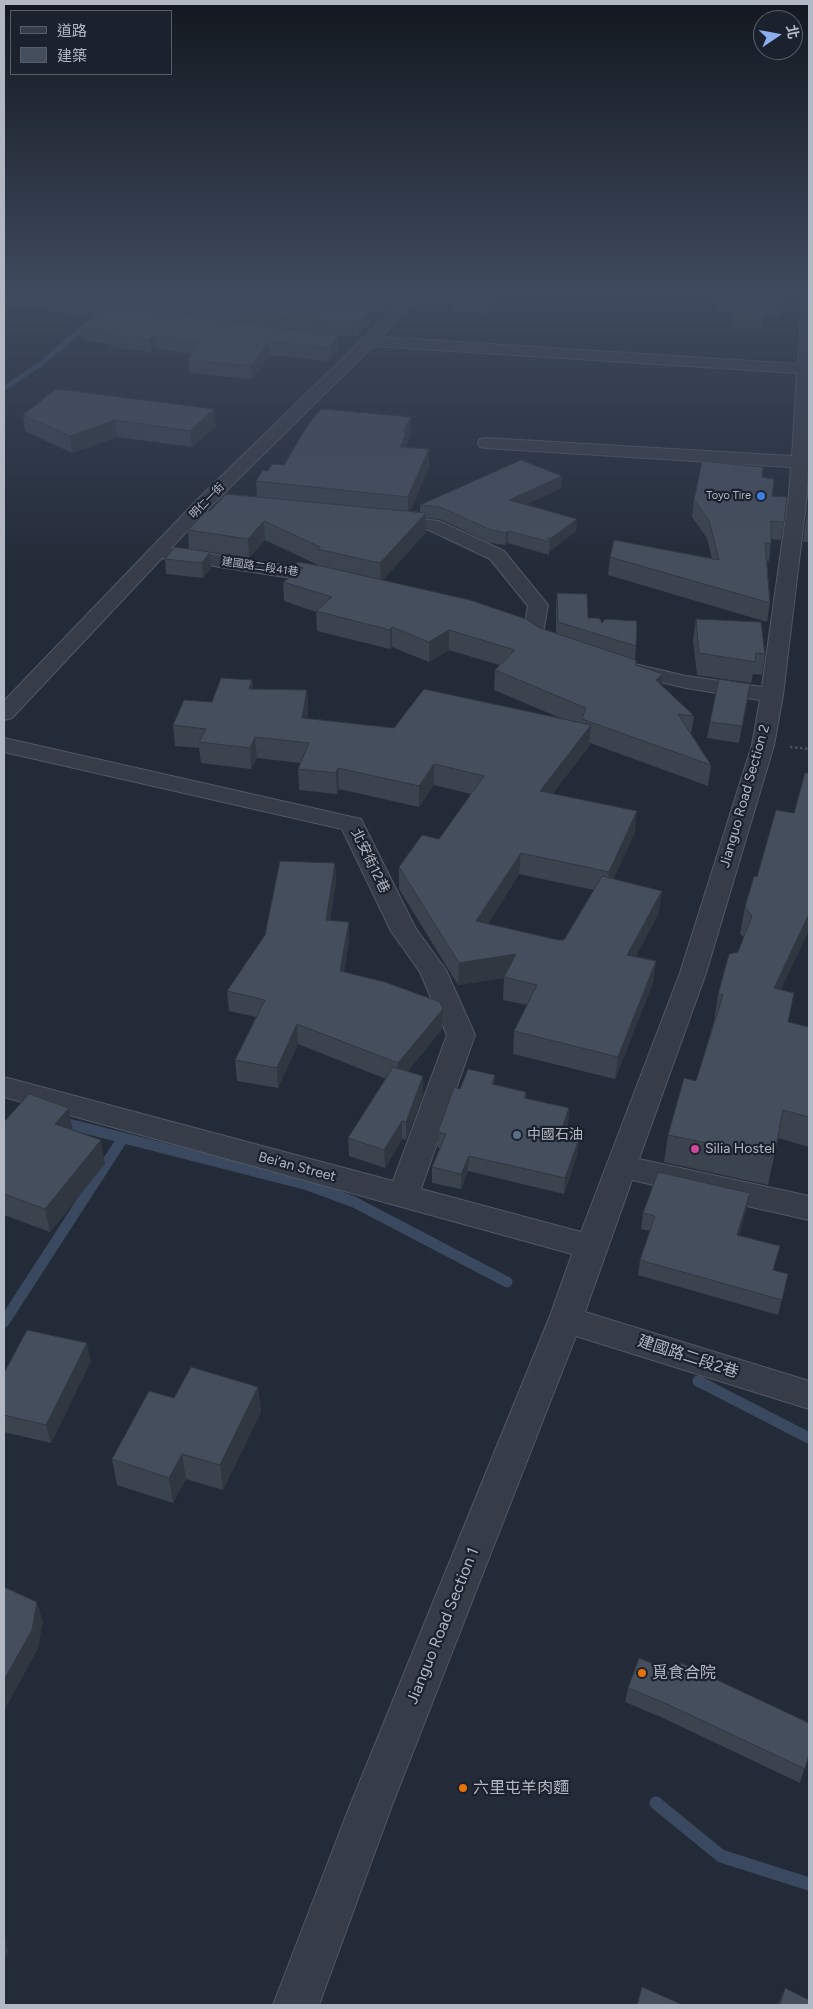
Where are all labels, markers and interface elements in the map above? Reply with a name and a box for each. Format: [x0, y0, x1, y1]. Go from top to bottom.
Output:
legend [10, 10, 172, 75]
north arrow [753, 10, 803, 60]
text: 道路 [57, 22, 87, 40]
text: 北 [782, 23, 802, 41]
text: 建築 [57, 47, 87, 65]
street label: 明仁一街 [187, 481, 227, 521]
place label: Toyo Tire [706, 489, 751, 503]
marker: Toyo Tire [755, 490, 767, 502]
street label: 建國路二段41巷 [221, 555, 299, 579]
street label: Jianguo Road Section 2 [716, 722, 774, 870]
street label: 北安街12巷 [347, 826, 393, 896]
place label: 中國石油 [527, 1127, 583, 1143]
marker: 中國石油 [511, 1129, 523, 1141]
place label: Silia Hostel [705, 1141, 775, 1157]
marker: Silia Hostel [689, 1143, 701, 1155]
street label: Bei’an Street [256, 1149, 338, 1185]
street label: 建國路二段2巷 [635, 1332, 741, 1382]
street label: Jianguo Road Section 1 [403, 1545, 483, 1707]
place label: 覓食合院 [652, 1663, 716, 1683]
marker: 覓食合院 [636, 1667, 648, 1679]
place label: 六里屯羊肉麵 [473, 1778, 569, 1798]
marker: 六里屯羊肉麵 [457, 1782, 469, 1794]

